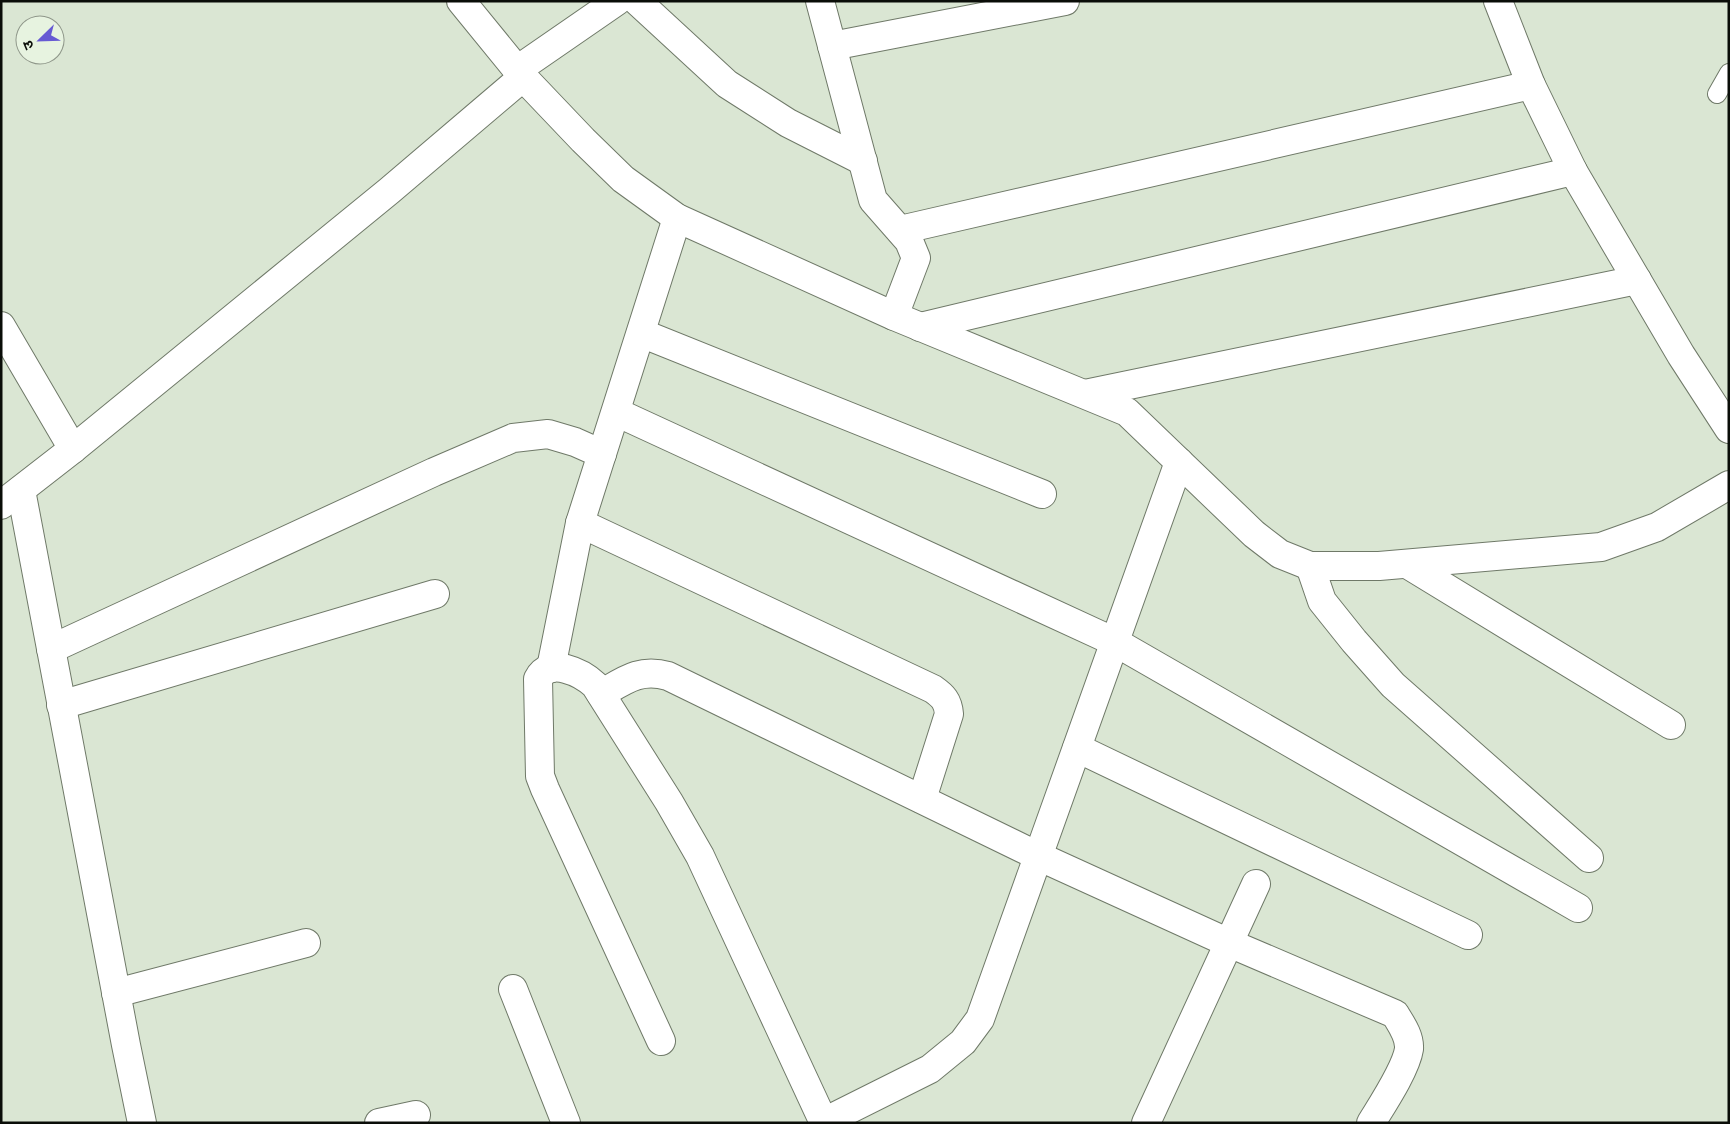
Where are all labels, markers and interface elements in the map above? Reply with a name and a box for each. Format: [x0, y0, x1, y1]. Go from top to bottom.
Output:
north arrow [15, 15, 65, 65]
text: उ [19, 37, 38, 52]

